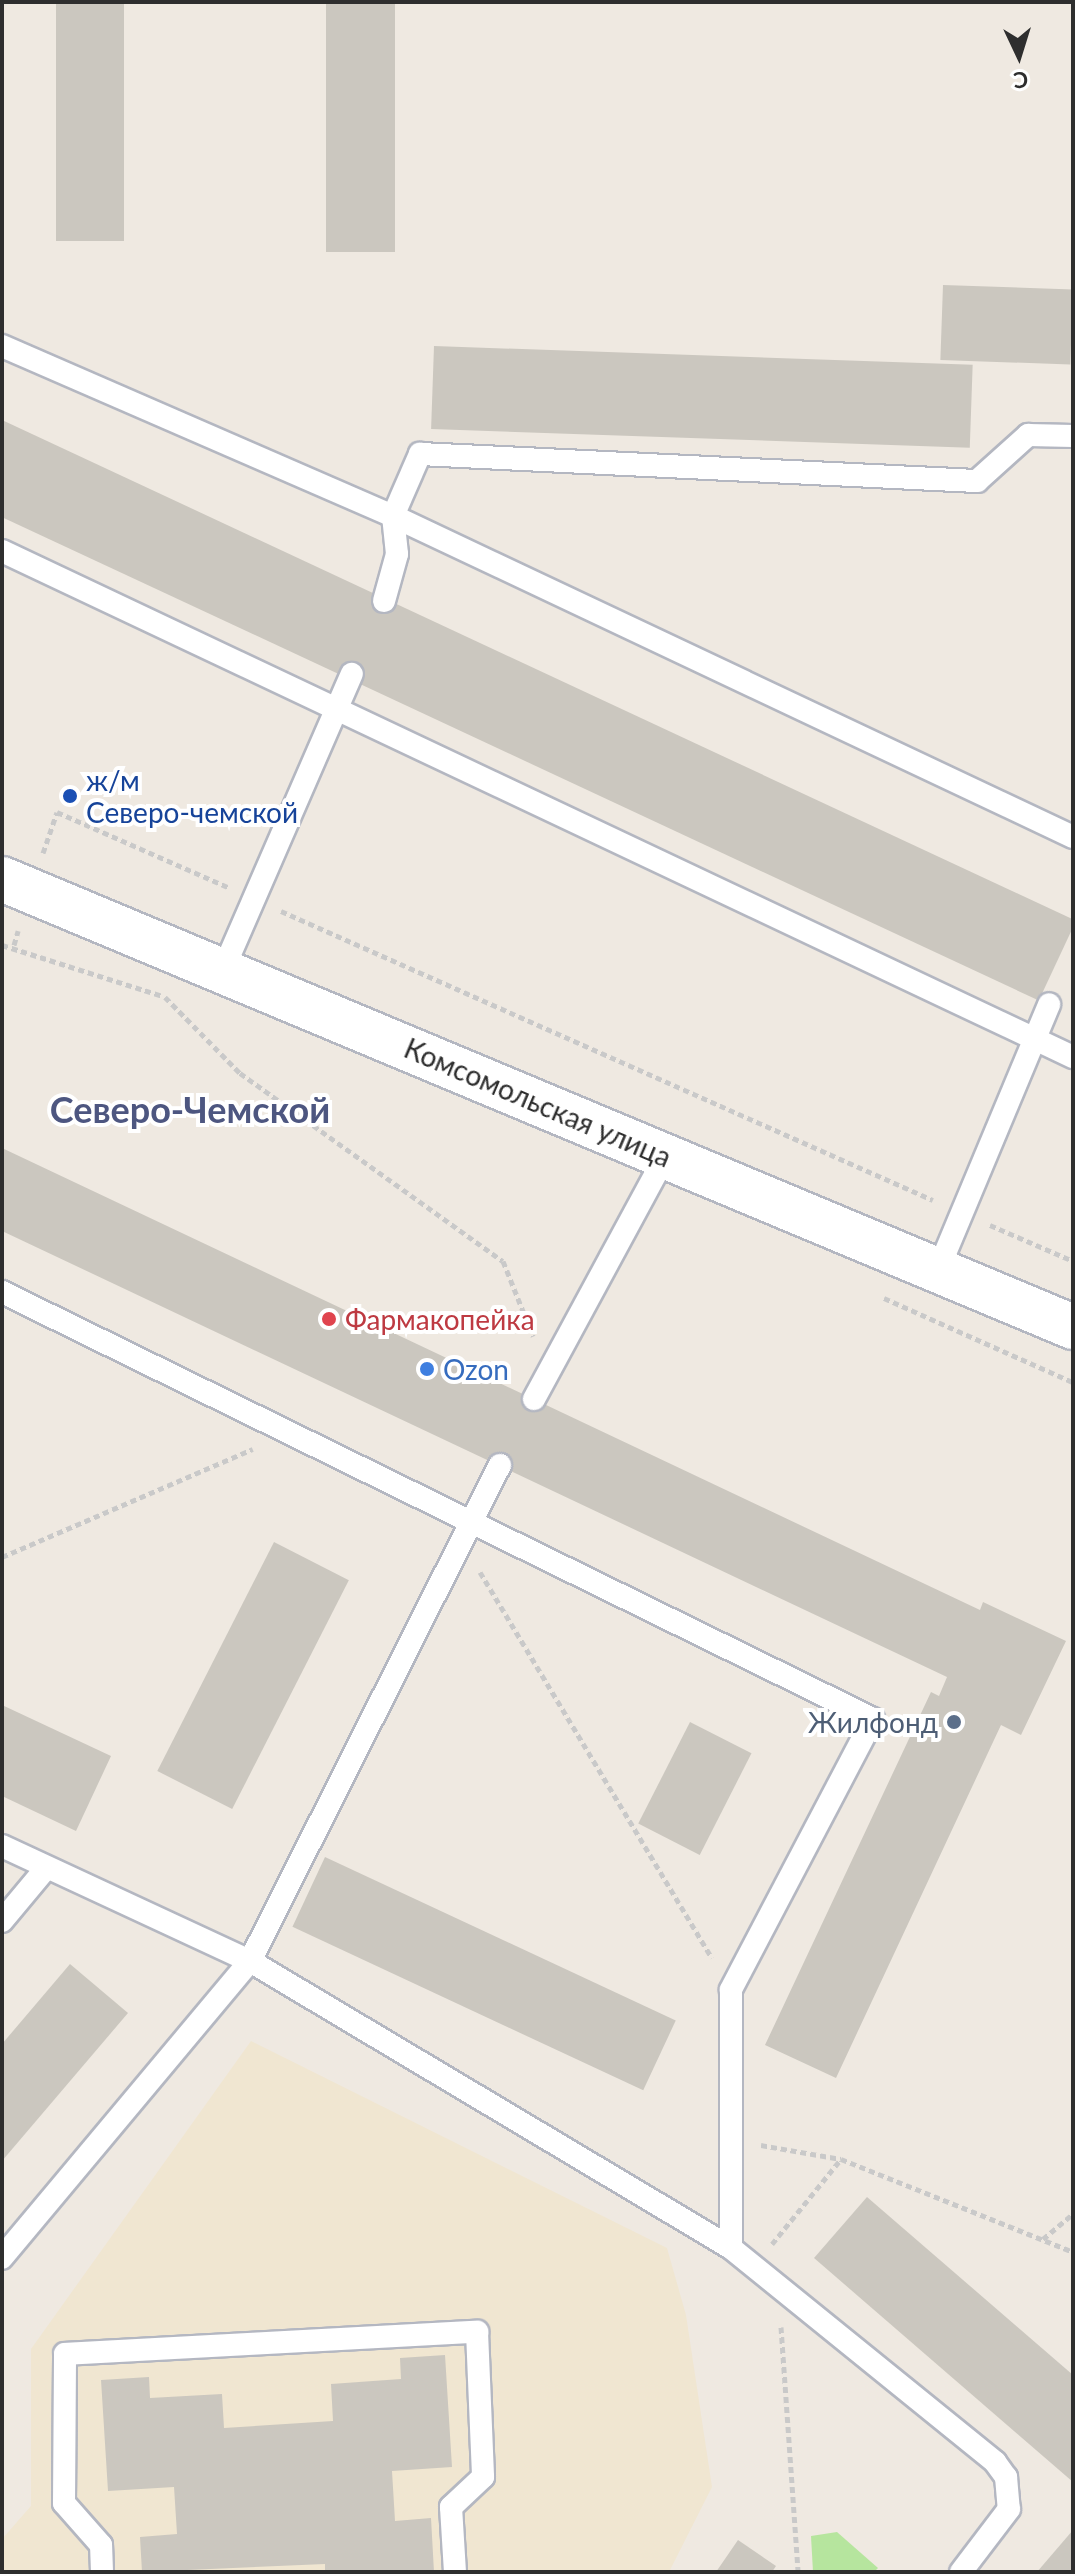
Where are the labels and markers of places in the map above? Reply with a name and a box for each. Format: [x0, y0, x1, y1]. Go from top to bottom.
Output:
place label: ж/м Северо-чемской [86, 763, 298, 829]
marker: ж/м Северо-чемской [61, 787, 79, 805]
place label: Фармакопейка [345, 1302, 535, 1336]
marker: Фармакопейка [320, 1310, 338, 1328]
place label: Ozon [443, 1352, 509, 1386]
marker: Ozon [418, 1360, 436, 1378]
place label: Жилфонд [808, 1705, 938, 1739]
marker: Жилфонд [945, 1713, 963, 1731]

